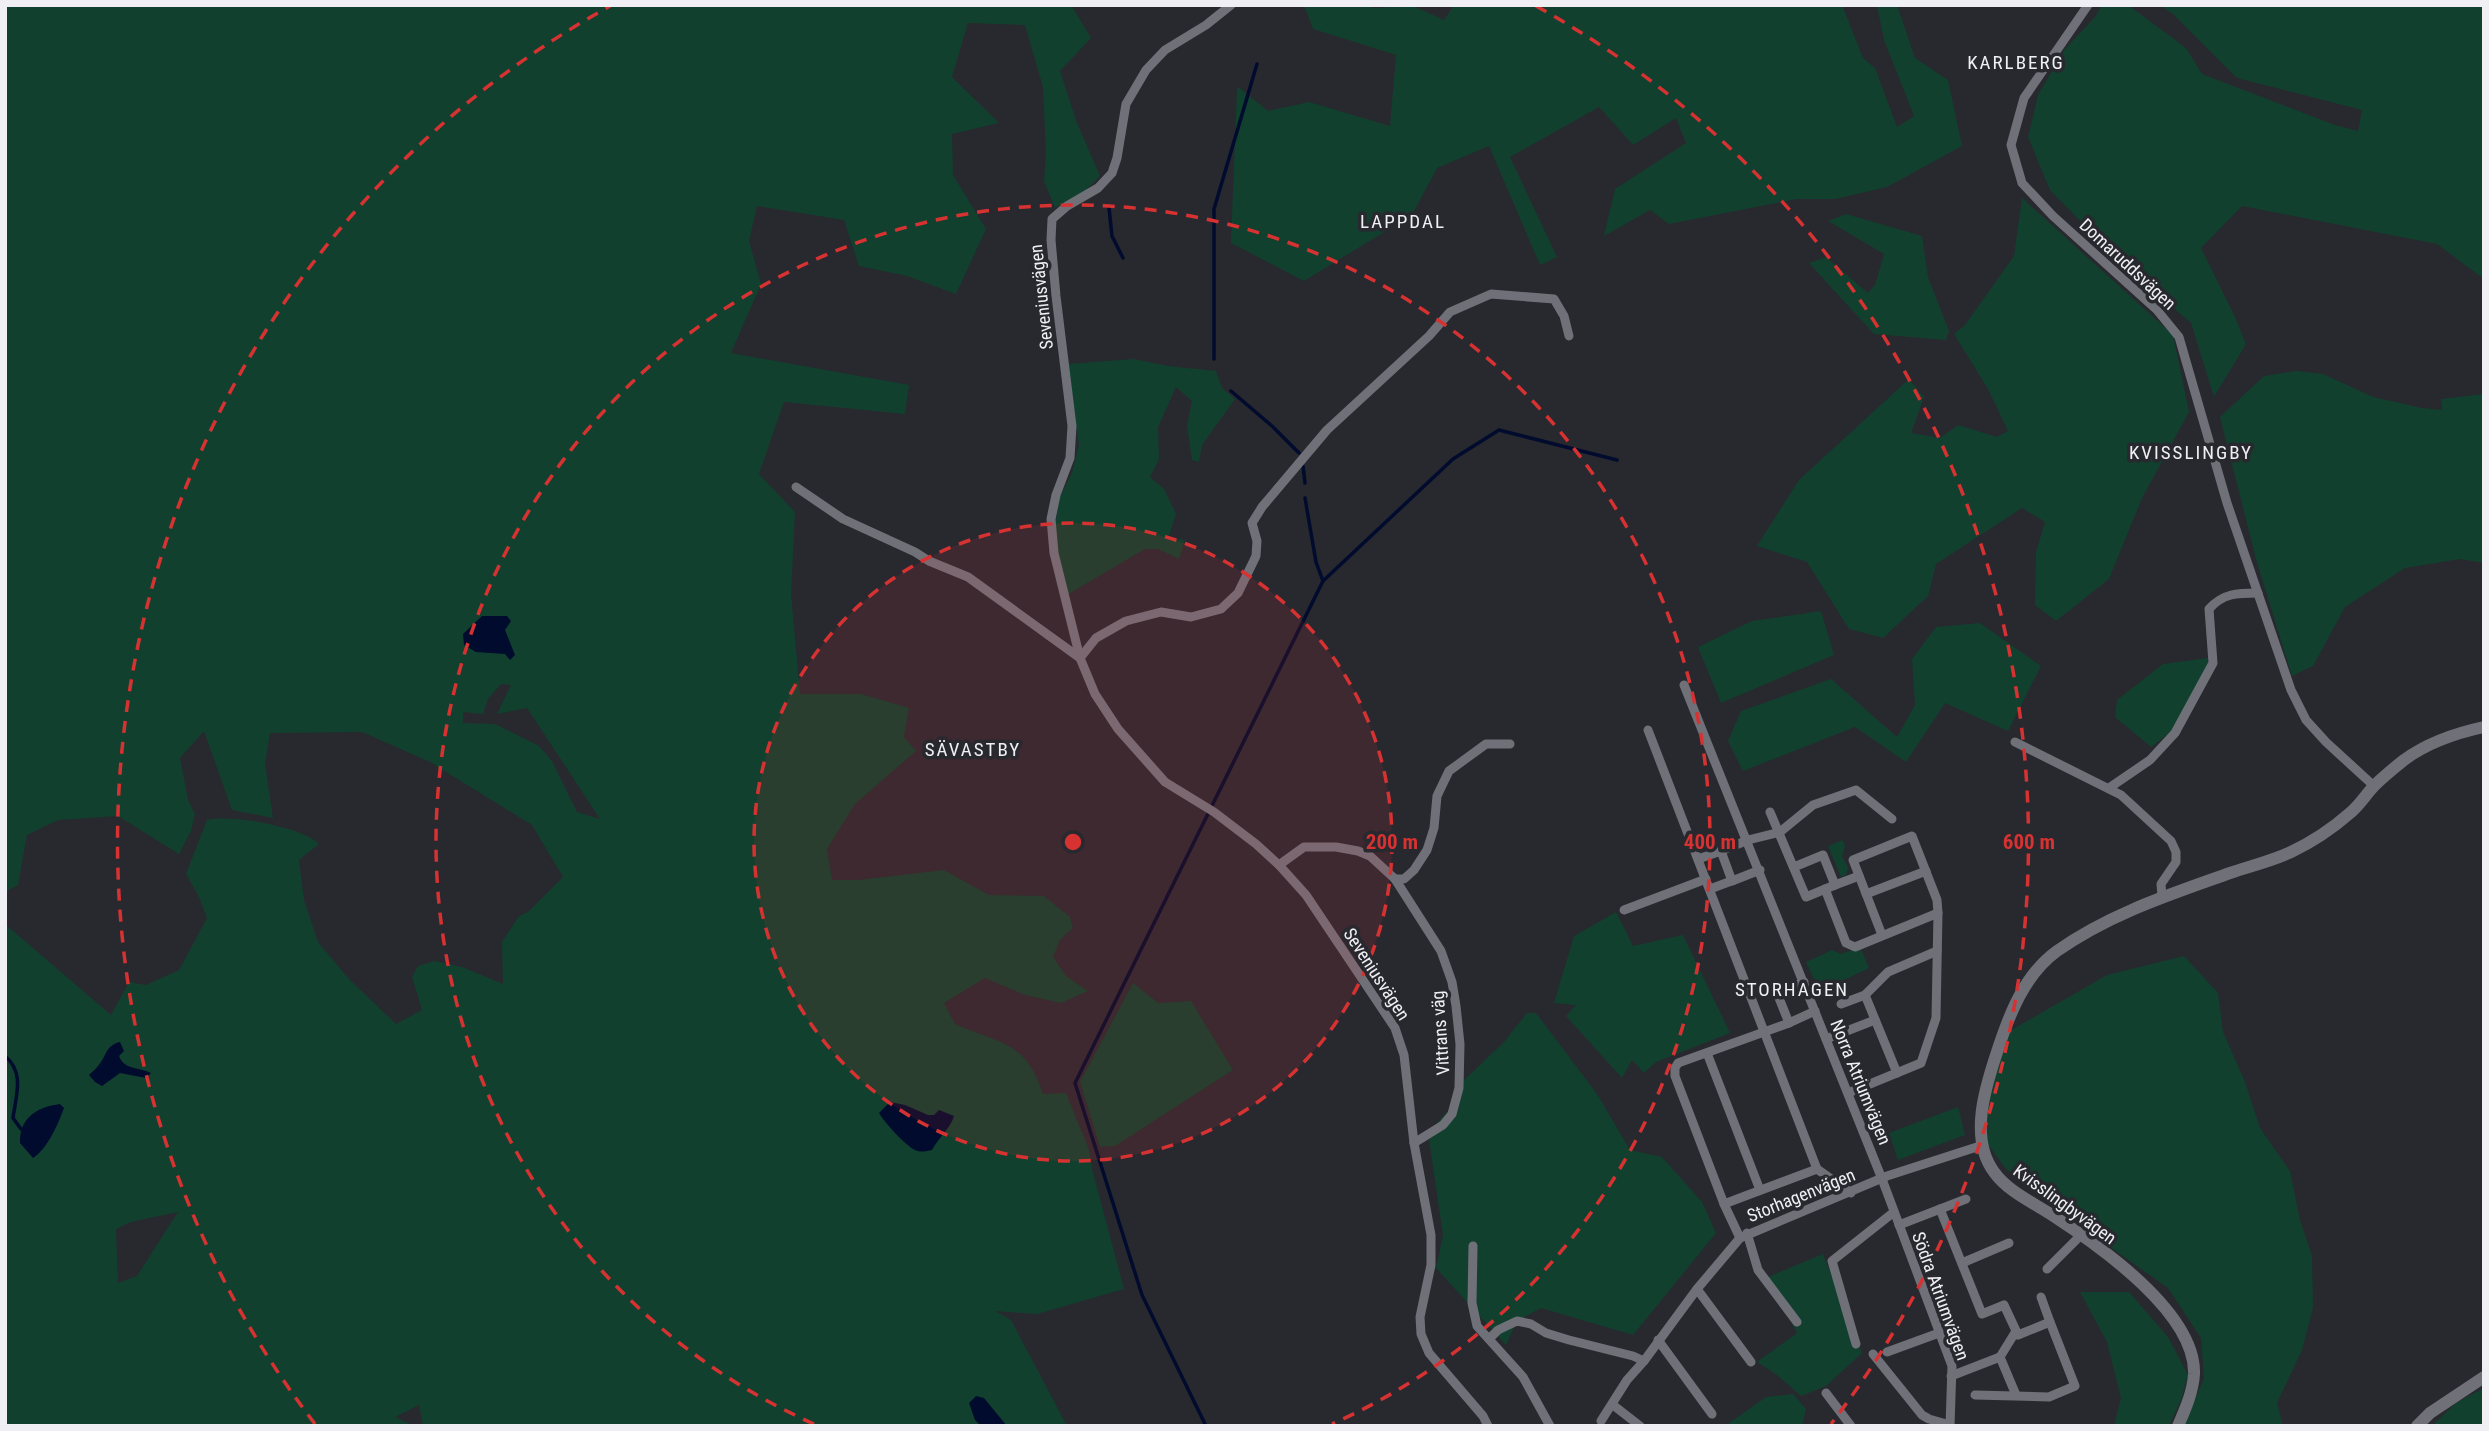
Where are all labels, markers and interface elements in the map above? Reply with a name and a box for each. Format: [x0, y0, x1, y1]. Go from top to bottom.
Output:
district label: KARLBERG [1967, 51, 2065, 74]
district label: LAPPDAL [1360, 210, 1446, 233]
street label: Domaruddsvägen [2076, 214, 2180, 314]
street label: Seveniusvägen [1025, 243, 1057, 351]
district label: KVISSLINGBY [2129, 441, 2253, 464]
district label: SÄVASTBY [925, 738, 1021, 761]
centre of rings [1061, 830, 1085, 854]
text: 200 m [1366, 830, 1418, 854]
text: 400 m [1684, 830, 1736, 854]
text: 600 m [2003, 830, 2055, 854]
street label: Seveniusvägen [1339, 924, 1415, 1024]
district label: STORHAGEN [1735, 978, 1849, 1001]
street label: Vittrans väg [1427, 990, 1453, 1076]
street label: Norra Atriumvägen [1826, 1016, 1896, 1148]
street label: Kvisslingbyvägen [2009, 1160, 2121, 1248]
street label: Storhagenvägen [1744, 1164, 1858, 1226]
street label: Södra Atriumvägen [1908, 1229, 1974, 1363]

